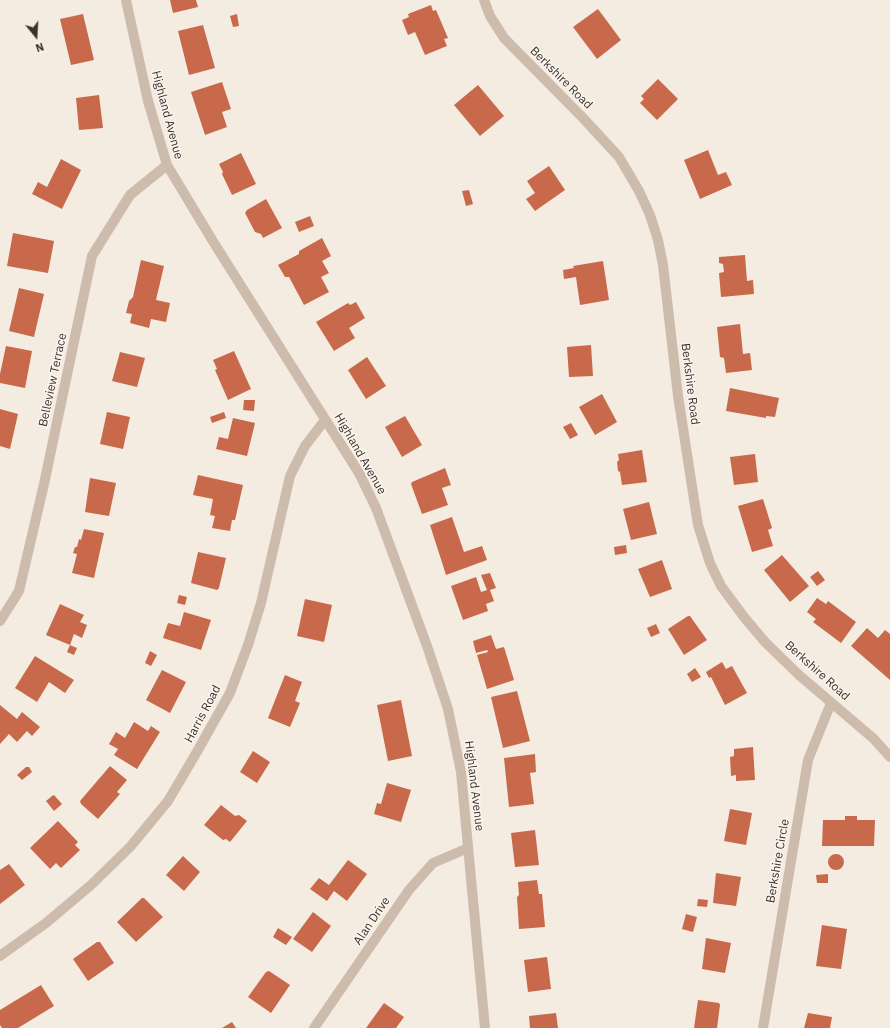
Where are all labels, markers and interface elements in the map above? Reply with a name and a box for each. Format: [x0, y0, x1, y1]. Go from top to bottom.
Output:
north arrow [16, 16, 56, 56]
text: N [34, 40, 46, 55]
street label: Berkshire Road [527, 44, 595, 112]
street label: Highland Avenue [148, 69, 186, 161]
street label: Belleview Terrace [36, 332, 70, 428]
street label: Berkshire Road [678, 342, 702, 426]
street label: Highland Avenue [331, 411, 389, 497]
street label: Berkshire Road [782, 638, 852, 704]
street label: Harris Road [182, 683, 224, 745]
street label: Highland Avenue [461, 740, 487, 832]
street label: Berkshire Circle [764, 818, 792, 904]
street label: Alan Drive [351, 894, 393, 948]

